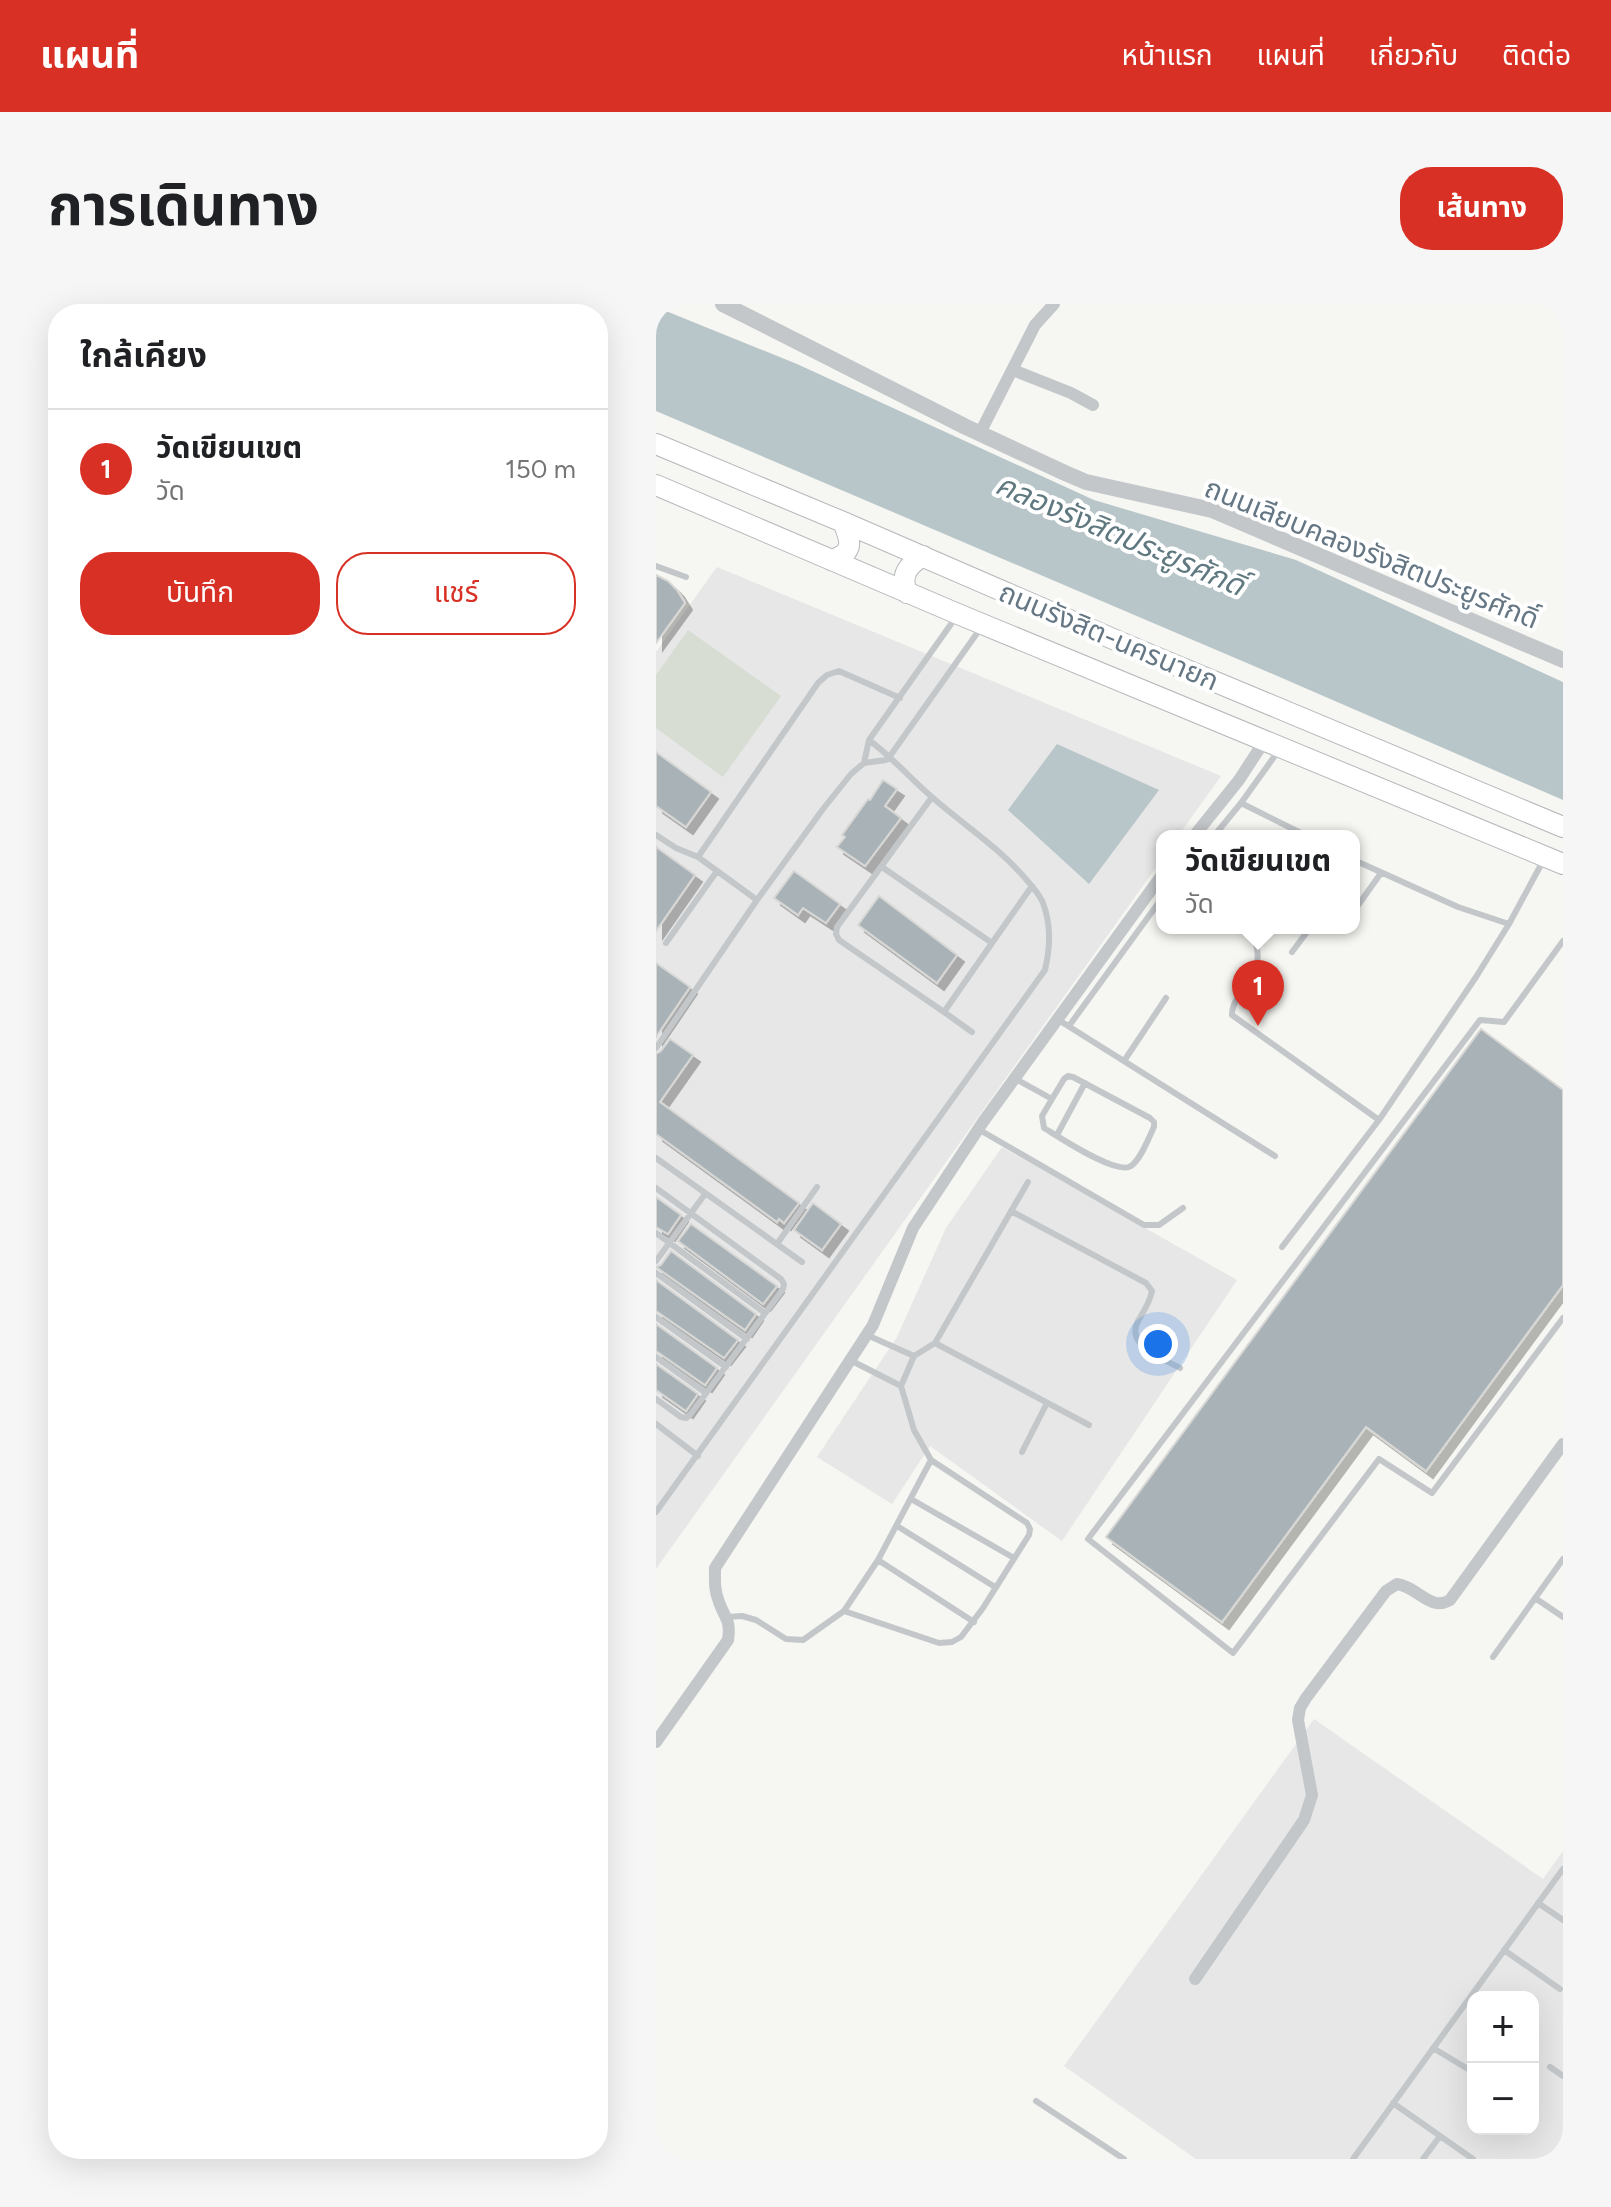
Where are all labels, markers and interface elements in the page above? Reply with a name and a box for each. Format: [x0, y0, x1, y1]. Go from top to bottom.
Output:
text: แผนที่ [40, 32, 139, 78]
text: หน้าแรก [1122, 38, 1213, 72]
text: แผนที่ [1257, 38, 1325, 72]
text: เกี่ยวกับ [1369, 38, 1458, 72]
text: ติดต่อ [1502, 38, 1571, 72]
button: เส้นทาง [1400, 167, 1563, 250]
text: การเดินทาง [48, 172, 319, 239]
text: ใกล้เคียง [80, 335, 207, 376]
text: วัดเขียนเขต [156, 429, 302, 466]
text: 1 [101, 453, 111, 485]
text: 150 m [505, 453, 576, 485]
water label: คลองรังสิตประยูรศักดิ์ [990, 465, 1257, 607]
street label: ถนนเลียบคลองรังสิตประยูรศักดิ์ [1200, 470, 1544, 637]
text: วัด [156, 475, 185, 507]
button: บันทึก [80, 552, 320, 635]
button: แชร์ [336, 552, 576, 635]
street label: ถนนรังสิต-นครนายก [994, 574, 1224, 698]
popup [1156, 830, 1360, 934]
text: วัดเขียนเขต [1185, 842, 1331, 879]
text: วัด [1185, 888, 1214, 920]
pin: 1 [1232, 960, 1284, 1026]
your location [1138, 1324, 1178, 1364]
map controls [1467, 1991, 1539, 2135]
button: + [1467, 1991, 1539, 2063]
button: − [1467, 2063, 1539, 2135]

